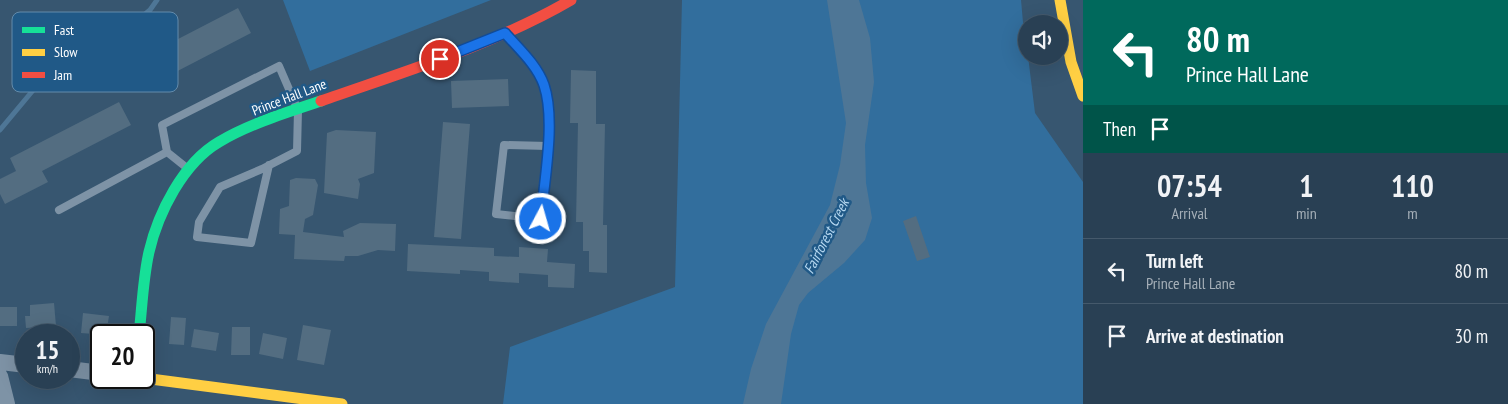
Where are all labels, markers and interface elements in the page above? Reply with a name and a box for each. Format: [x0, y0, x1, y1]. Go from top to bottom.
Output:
legend [12, 12, 178, 92]
map controls [1018, 15, 1068, 65]
button: sound [1018, 15, 1068, 65]
text: 80 m [1186, 16, 1250, 62]
icon: left [1103, 20, 1168, 85]
text: Fast [54, 21, 74, 39]
pin [419, 38, 461, 80]
text: Slow [54, 43, 78, 61]
icon: arrive [426, 45, 454, 73]
text: Prince Hall Lane [1186, 60, 1309, 88]
text: Jam [53, 66, 72, 84]
street label: Prince Hall Lane [249, 75, 329, 119]
icon: arrive [1146, 115, 1174, 143]
text: Then [1103, 117, 1136, 141]
text: 07:54 [1157, 166, 1222, 205]
text: 1 [1299, 166, 1314, 205]
text: 110 [1391, 166, 1434, 205]
position arrow [514, 192, 566, 244]
water label: Fairforest Creek [799, 194, 854, 277]
text: Arrival [1171, 203, 1208, 223]
text: min [1296, 203, 1317, 223]
text: m [1407, 203, 1418, 223]
text: Turn left [1146, 249, 1203, 273]
icon: left [1103, 257, 1131, 285]
text: 80 m [1455, 259, 1488, 283]
text: Prince Hall Lane [1146, 273, 1235, 293]
icon: arrive [1103, 322, 1131, 350]
speed limit sign: 20 [90, 324, 155, 389]
text: Arrive at destination [1146, 324, 1284, 348]
text: 30 m [1455, 324, 1488, 348]
text: 15 [36, 334, 59, 366]
text: km/h [37, 361, 58, 376]

